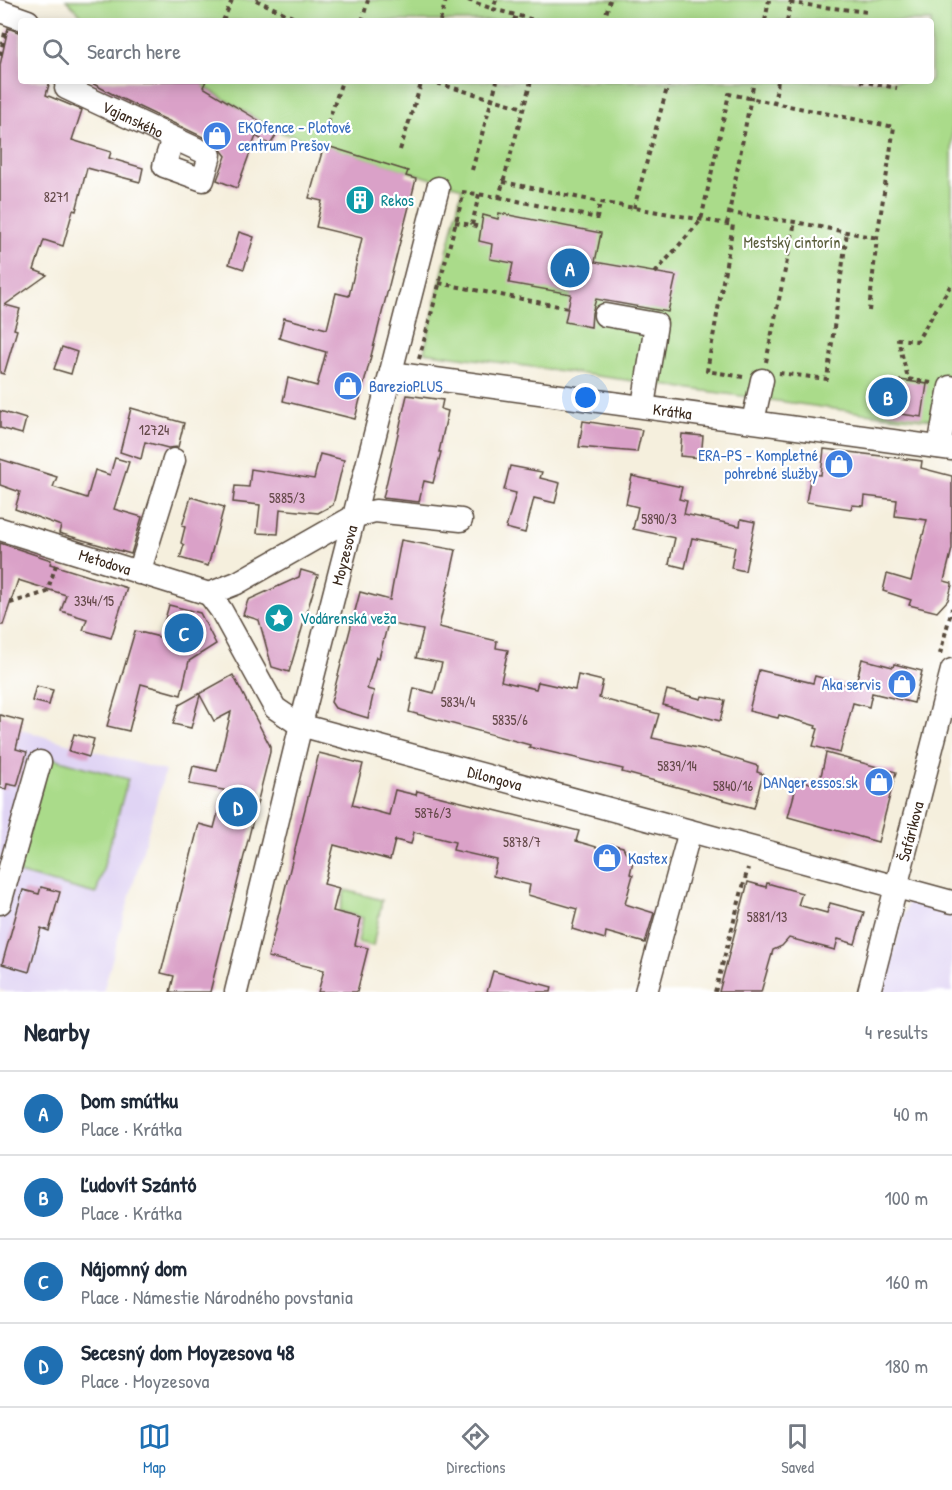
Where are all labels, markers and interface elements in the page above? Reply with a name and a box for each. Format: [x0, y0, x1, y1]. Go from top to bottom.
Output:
search box [18, 18, 934, 84]
icon: search [39, 35, 72, 68]
text: Search here [87, 36, 181, 66]
street label: Vajanského [99, 95, 167, 143]
place label: EKOfence - Plotové centrum Prešov [238, 116, 352, 156]
shop icon: EKOfence - Plotové centrum Prešov [201, 120, 233, 152]
building icon: Rekos [344, 184, 376, 216]
house number: 8271 [44, 187, 68, 206]
place label: Rekos [381, 189, 414, 211]
park label: Mestský cintorín [744, 231, 840, 253]
pin: A [550, 246, 590, 290]
shop icon: BarezioPLUS [332, 370, 364, 402]
pin: B [868, 374, 908, 420]
place label: BarezioPLUS [369, 375, 443, 397]
your location [571, 383, 600, 412]
street label: Krátka [651, 398, 693, 425]
house number: 12724 [139, 420, 169, 439]
place label: ERA-PS - Kompletné pohrebné služby [698, 444, 819, 484]
shop icon: ERA-PS - Kompletné pohrebné služby [823, 448, 855, 480]
house number: 5885/3 [269, 488, 305, 507]
house number: 5890/3 [641, 509, 677, 528]
street label: Moyzesova [326, 523, 362, 588]
street label: Metodova [76, 543, 134, 580]
house number: 3344/15 [74, 591, 114, 610]
place icon: Vodárenská veža [263, 602, 295, 634]
place label: Vodárenská veža [300, 607, 396, 629]
pin: C [164, 610, 204, 656]
shop icon: Aka servis [886, 668, 918, 700]
place label: Aka servis [822, 673, 881, 695]
house number: 5834/4 [441, 692, 475, 711]
house number: 5835/6 [492, 710, 528, 729]
house number: 5839/14 [657, 756, 697, 775]
street label: Dilongova [465, 760, 524, 796]
shop icon: DANger essos.sk [863, 766, 895, 798]
place label: DANger essos.sk [763, 771, 858, 793]
house number: 5840/16 [713, 776, 753, 795]
pin: D [218, 784, 258, 830]
street label: Šafárikova [892, 799, 929, 864]
house number: 5876/3 [415, 803, 451, 822]
house number: 5878/7 [503, 832, 541, 851]
shop icon: Kastex [591, 842, 623, 874]
place label: Kastex [628, 847, 668, 869]
house number: 5881/13 [747, 907, 787, 926]
text: Nearby [24, 1014, 90, 1049]
text: 4 results [865, 1018, 928, 1045]
text: Dom smútku [81, 1085, 178, 1115]
text: A [39, 1100, 48, 1127]
text: 40 m [893, 1100, 928, 1127]
text: Place · Krátka [81, 1115, 182, 1142]
text: Ľudovít Szántó [81, 1169, 196, 1199]
text: B [38, 1184, 49, 1211]
text: 100 m [885, 1184, 928, 1211]
text: Place · Krátka [81, 1199, 182, 1226]
text: Nájomný dom [81, 1253, 187, 1283]
text: C [38, 1268, 49, 1295]
text: 160 m [886, 1268, 928, 1295]
text: Place · Námestie Národného povstania [81, 1283, 353, 1310]
text: Secesný dom Moyzesova 48 [81, 1337, 294, 1367]
text: D [39, 1352, 48, 1379]
text: 180 m [885, 1352, 928, 1379]
text: Place · Moyzesova [81, 1367, 209, 1394]
tab: Map [138, 1420, 171, 1478]
tab: Directions [447, 1420, 505, 1478]
tab: Saved [781, 1420, 814, 1478]

